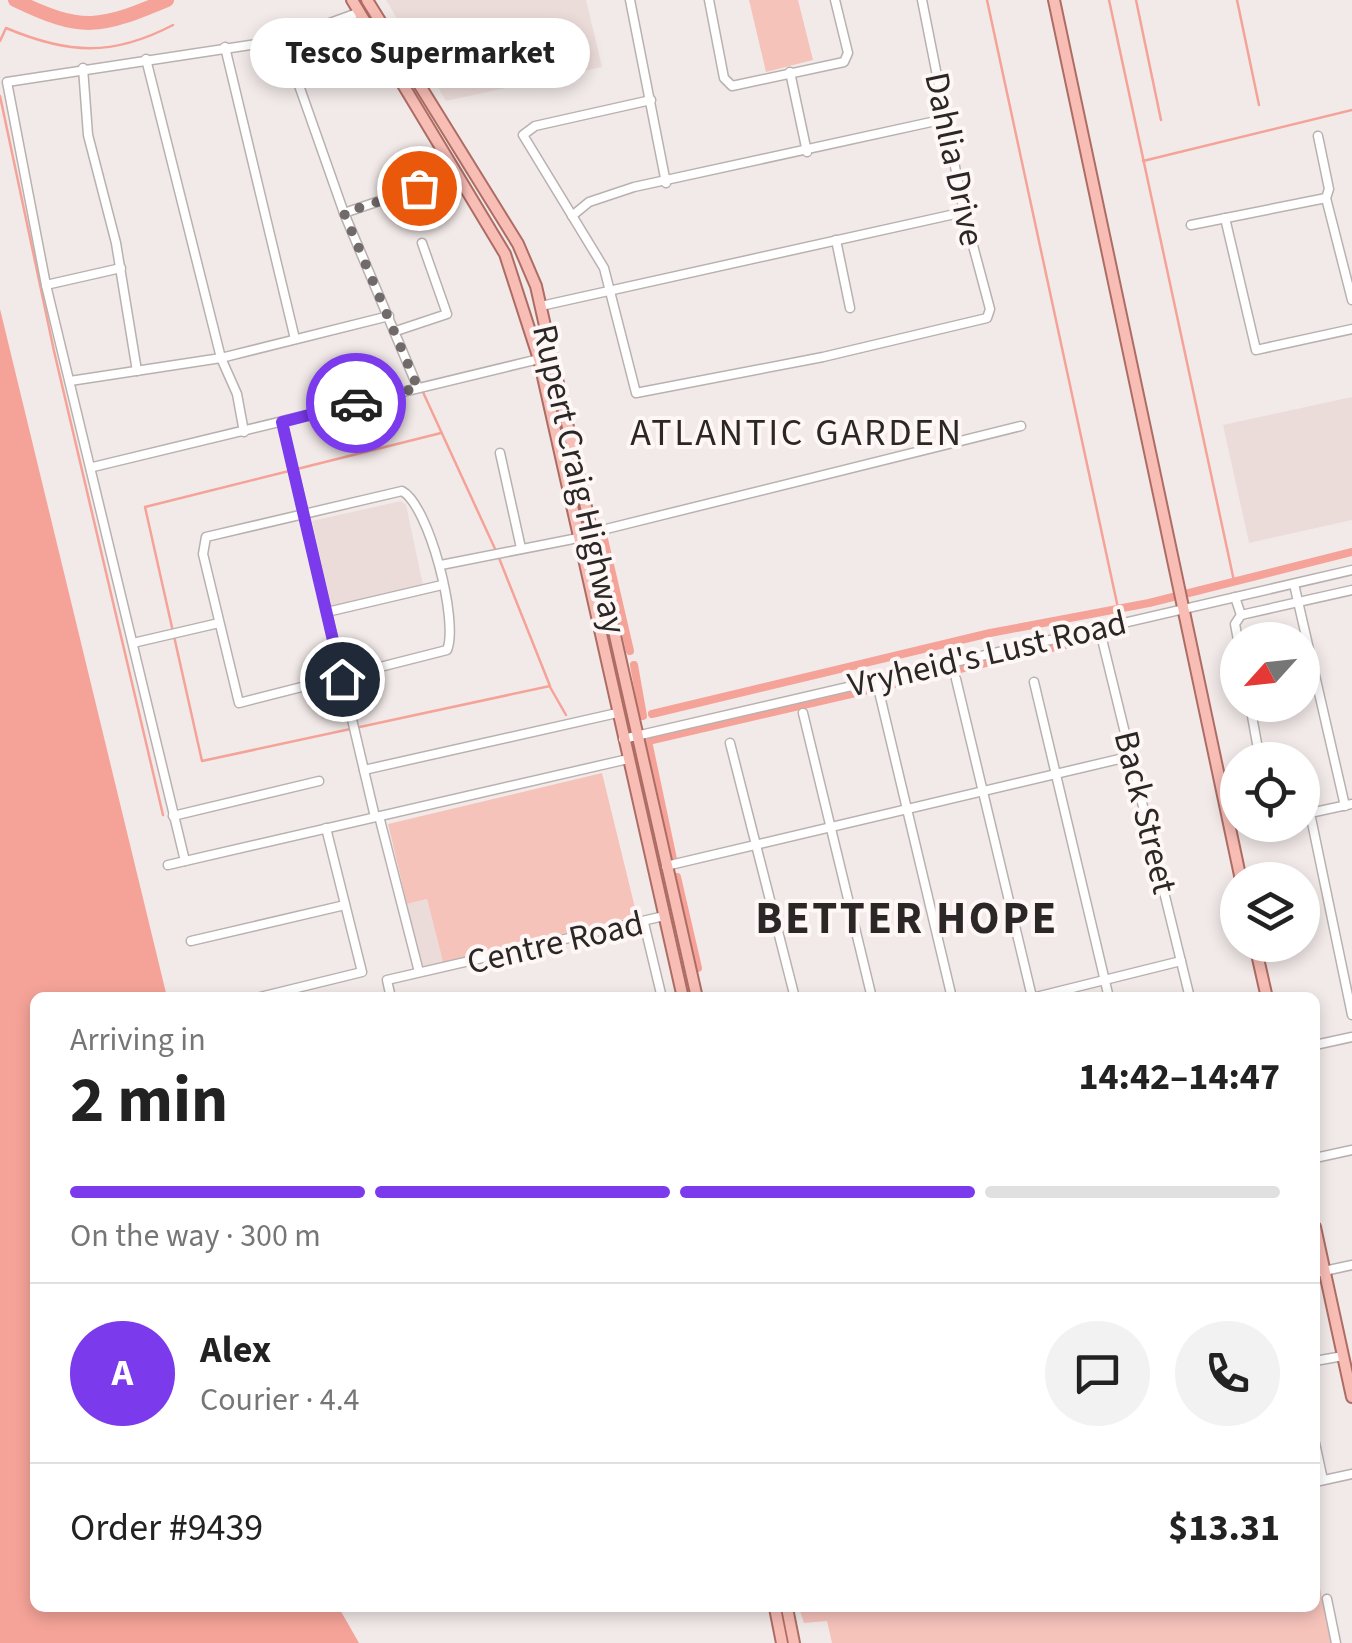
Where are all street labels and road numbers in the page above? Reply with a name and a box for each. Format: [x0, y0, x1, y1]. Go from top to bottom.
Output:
street label: Dahlia Drive [911, 68, 997, 251]
street label: Rupert Craig Highway [519, 320, 639, 639]
street label: Vryheid's Lust Road [843, 598, 1131, 710]
street label: Back Street [1101, 726, 1189, 899]
street label: Centre Road [462, 898, 648, 988]

